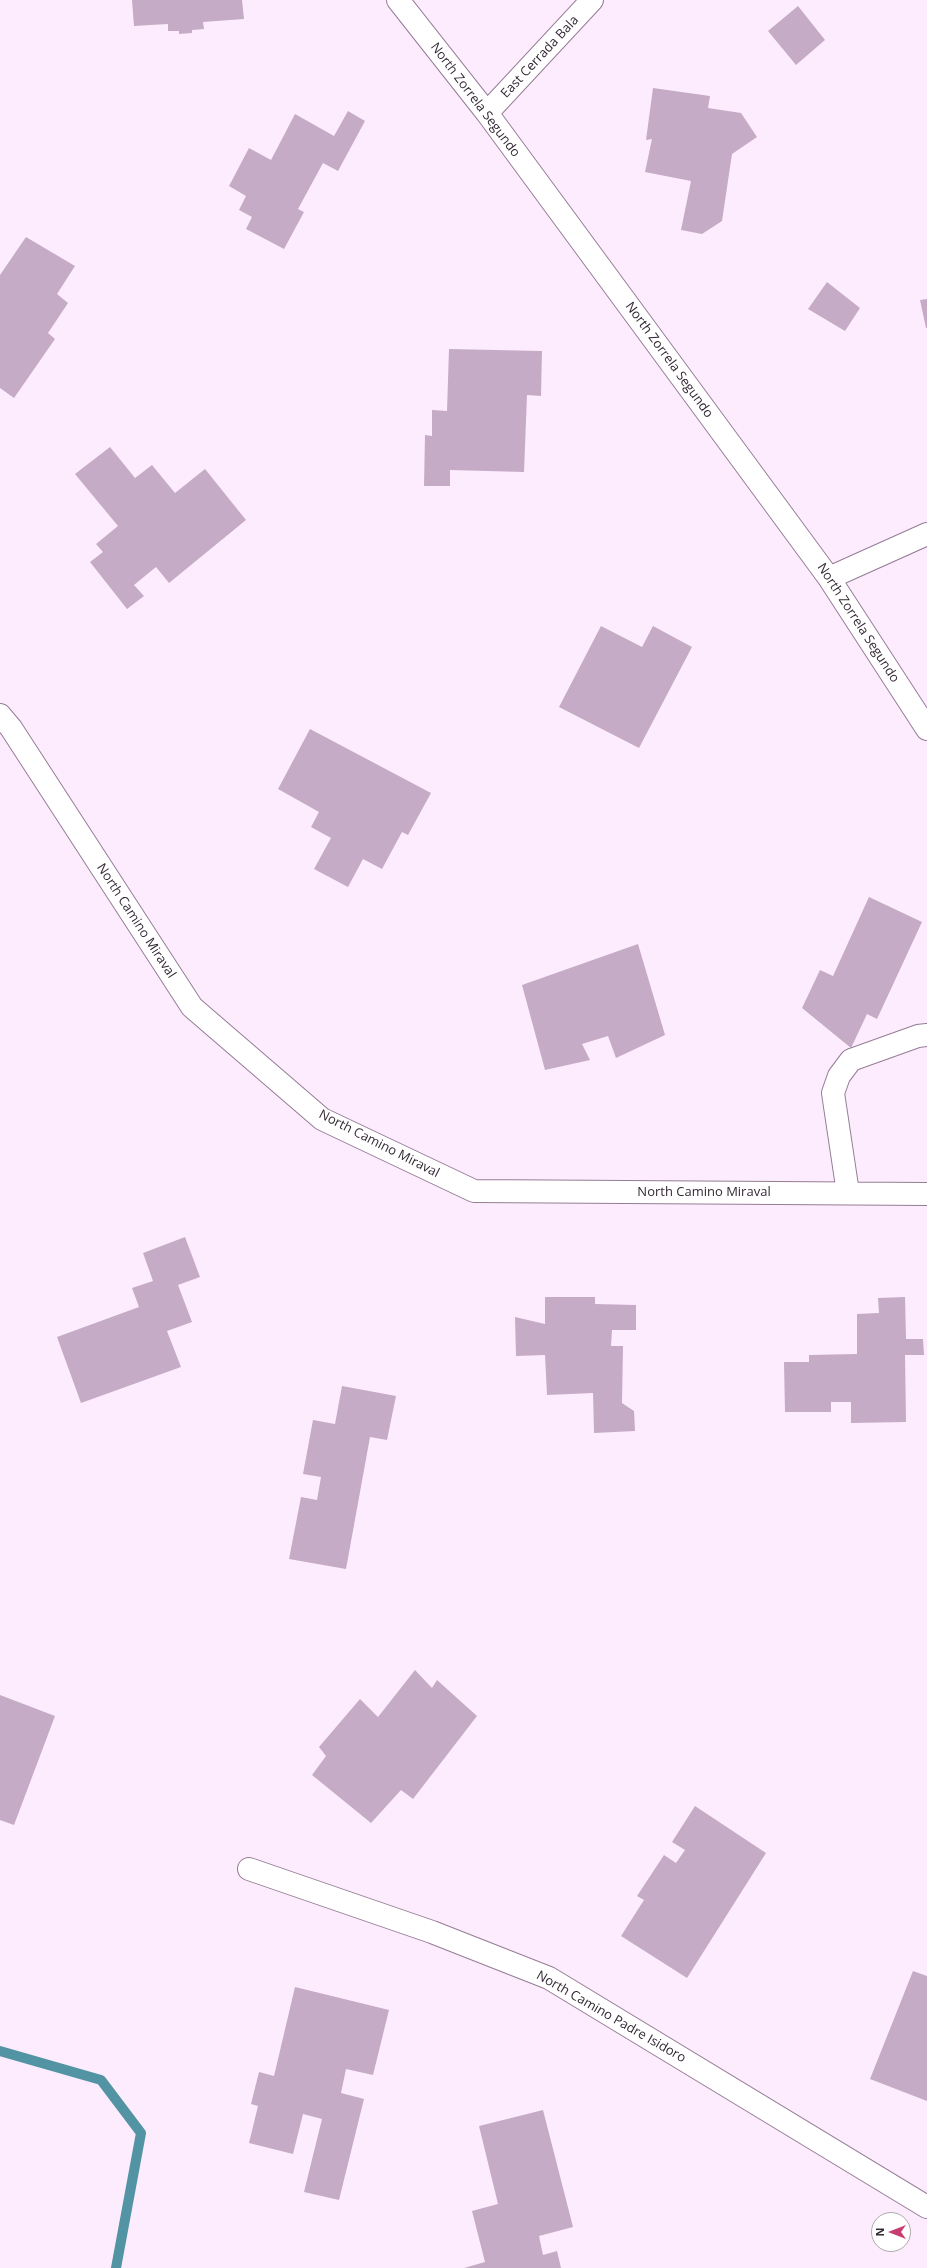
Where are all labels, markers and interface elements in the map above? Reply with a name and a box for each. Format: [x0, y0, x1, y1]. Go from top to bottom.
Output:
street label: East Cerrada Bala [498, 13, 582, 101]
street label: North Zorrela Segundo [427, 40, 523, 160]
street label: North Zorrela Segundo [622, 299, 716, 421]
street label: North Zorrela Segundo [814, 560, 902, 686]
street label: North Camino Miraval [93, 861, 179, 981]
street label: North Camino Miraval [316, 1107, 442, 1181]
street label: North Camino Miraval [637, 1184, 771, 1200]
street label: North Camino Padre Isidoro [534, 1968, 688, 2066]
north arrow [871, 2212, 911, 2252]
text: N [872, 2228, 887, 2236]

